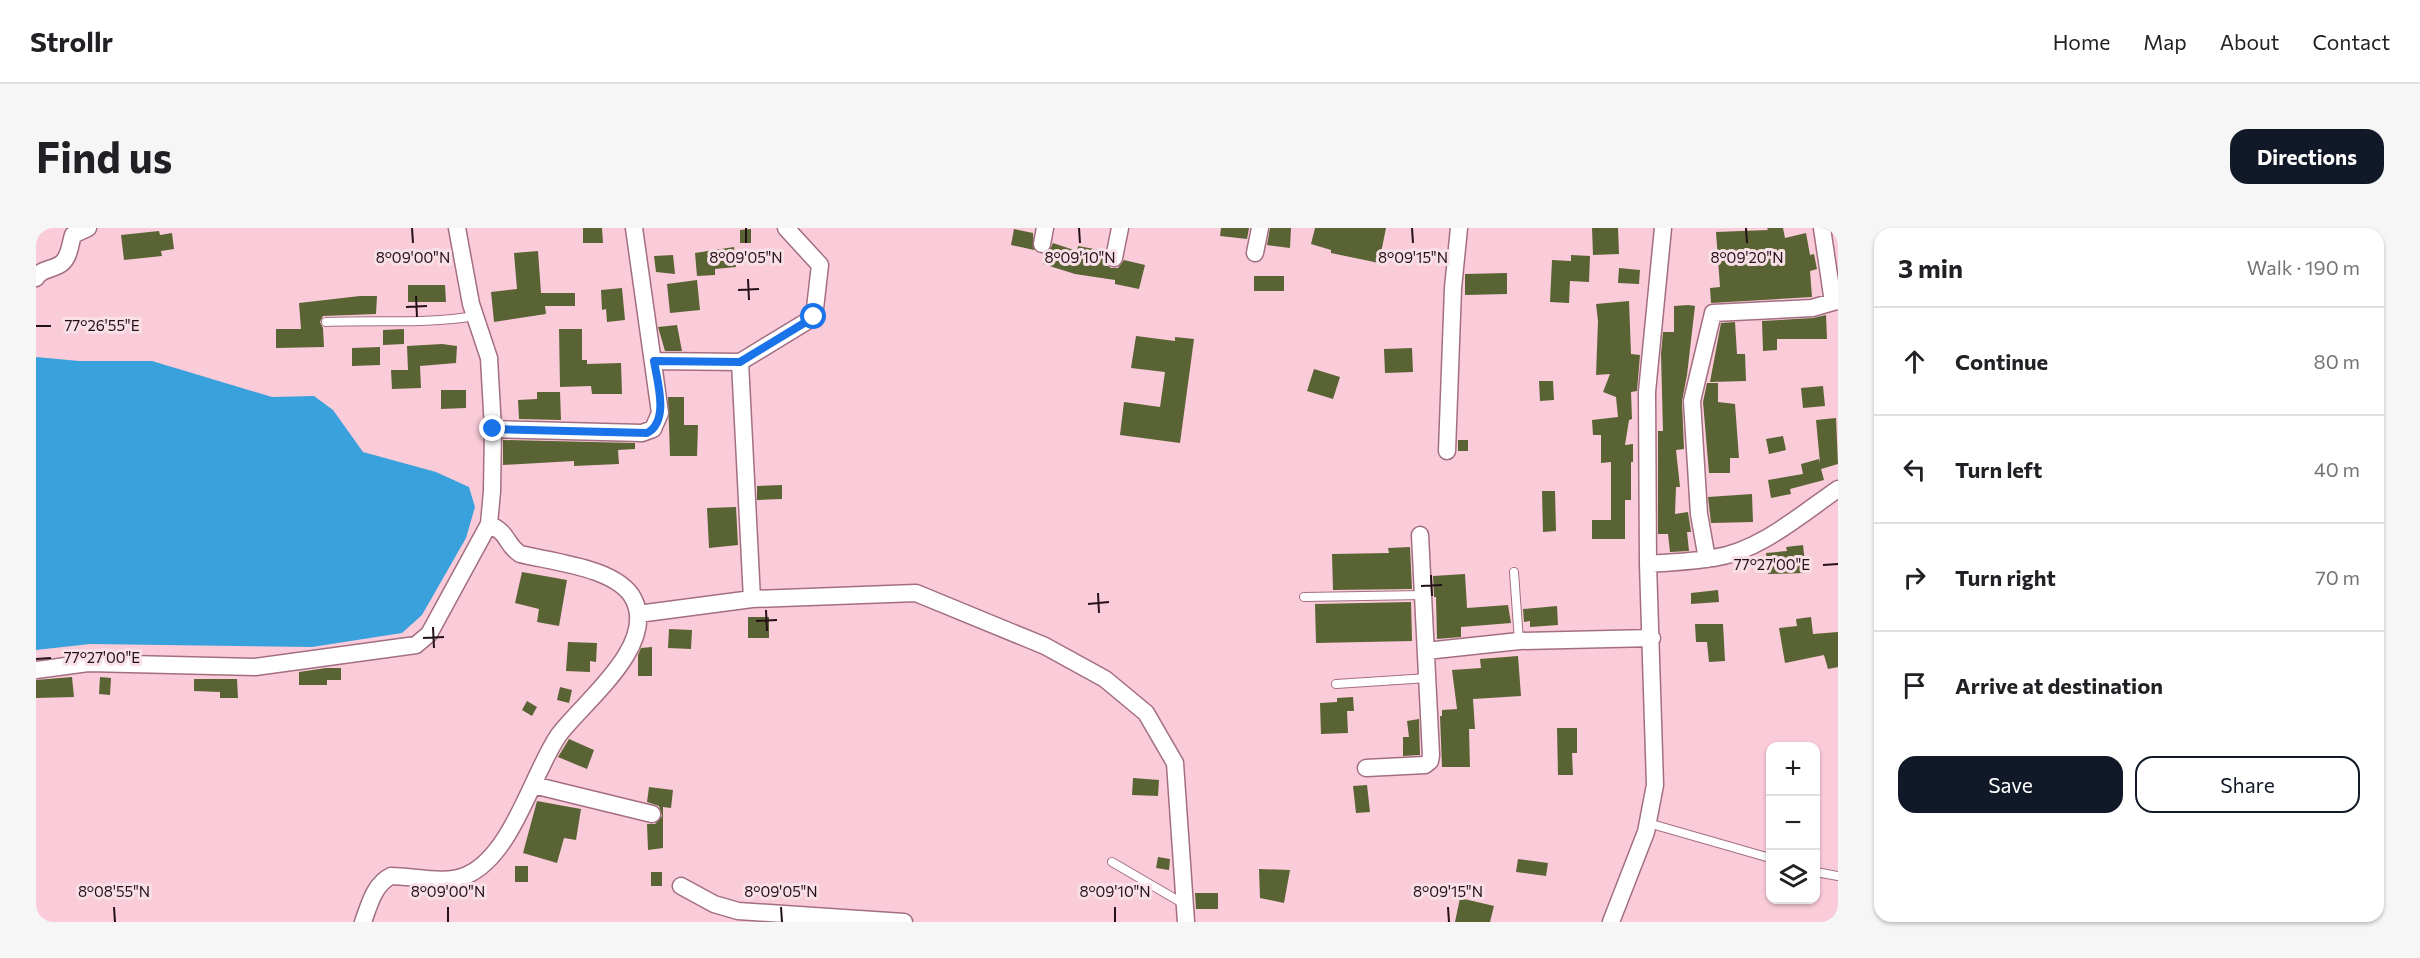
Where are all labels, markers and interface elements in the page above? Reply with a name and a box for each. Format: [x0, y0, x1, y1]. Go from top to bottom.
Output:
text: Strollr [30, 24, 113, 58]
text: Home [2053, 29, 2110, 54]
text: Map [2143, 29, 2187, 54]
text: About [2220, 29, 2279, 54]
text: Contact [2312, 29, 2390, 54]
button: Directions [2230, 129, 2384, 184]
text: Find us [36, 130, 172, 182]
text: 8°09'00"N [376, 248, 450, 266]
text: 8°09'05"N [709, 248, 783, 266]
text: 8°09'10"N [1044, 248, 1116, 266]
text: 8°09'15"N [1378, 248, 1448, 266]
text: 8°09'20"N [1710, 248, 1784, 266]
text: 3 min [1898, 252, 1963, 283]
text: Walk · 190 m [2247, 255, 2360, 279]
route start [800, 303, 826, 329]
text: 77°26'55"E [64, 316, 140, 334]
icon: ahead [1898, 345, 1931, 378]
text: Continue [1955, 348, 2048, 375]
text: 80 m [2314, 349, 2360, 373]
route end [479, 415, 505, 441]
icon: left [1898, 453, 1931, 486]
text: Turn left [1955, 456, 2042, 483]
text: 40 m [2314, 457, 2360, 481]
text: 77°27'00"E [1734, 555, 1810, 573]
icon: right [1898, 561, 1931, 594]
text: Turn right [1955, 564, 2056, 591]
text: 70 m [2315, 565, 2360, 589]
text: 77°27'00"E [64, 648, 140, 666]
icon: arrive [1898, 669, 1931, 702]
text: Arrive at destination [1955, 672, 2163, 699]
map controls [1766, 742, 1820, 904]
button: + [1766, 742, 1820, 796]
button: Save [1898, 756, 2123, 813]
button: Share [2135, 756, 2360, 813]
button: − [1766, 796, 1820, 850]
button: layers [1766, 850, 1820, 904]
text: 8°08'55"N [78, 882, 150, 900]
text: 8°09'00"N [411, 882, 485, 900]
text: 8°09'05"N [744, 882, 818, 900]
text: 8°09'10"N [1079, 882, 1151, 900]
text: 8°09'15"N [1413, 882, 1483, 900]

